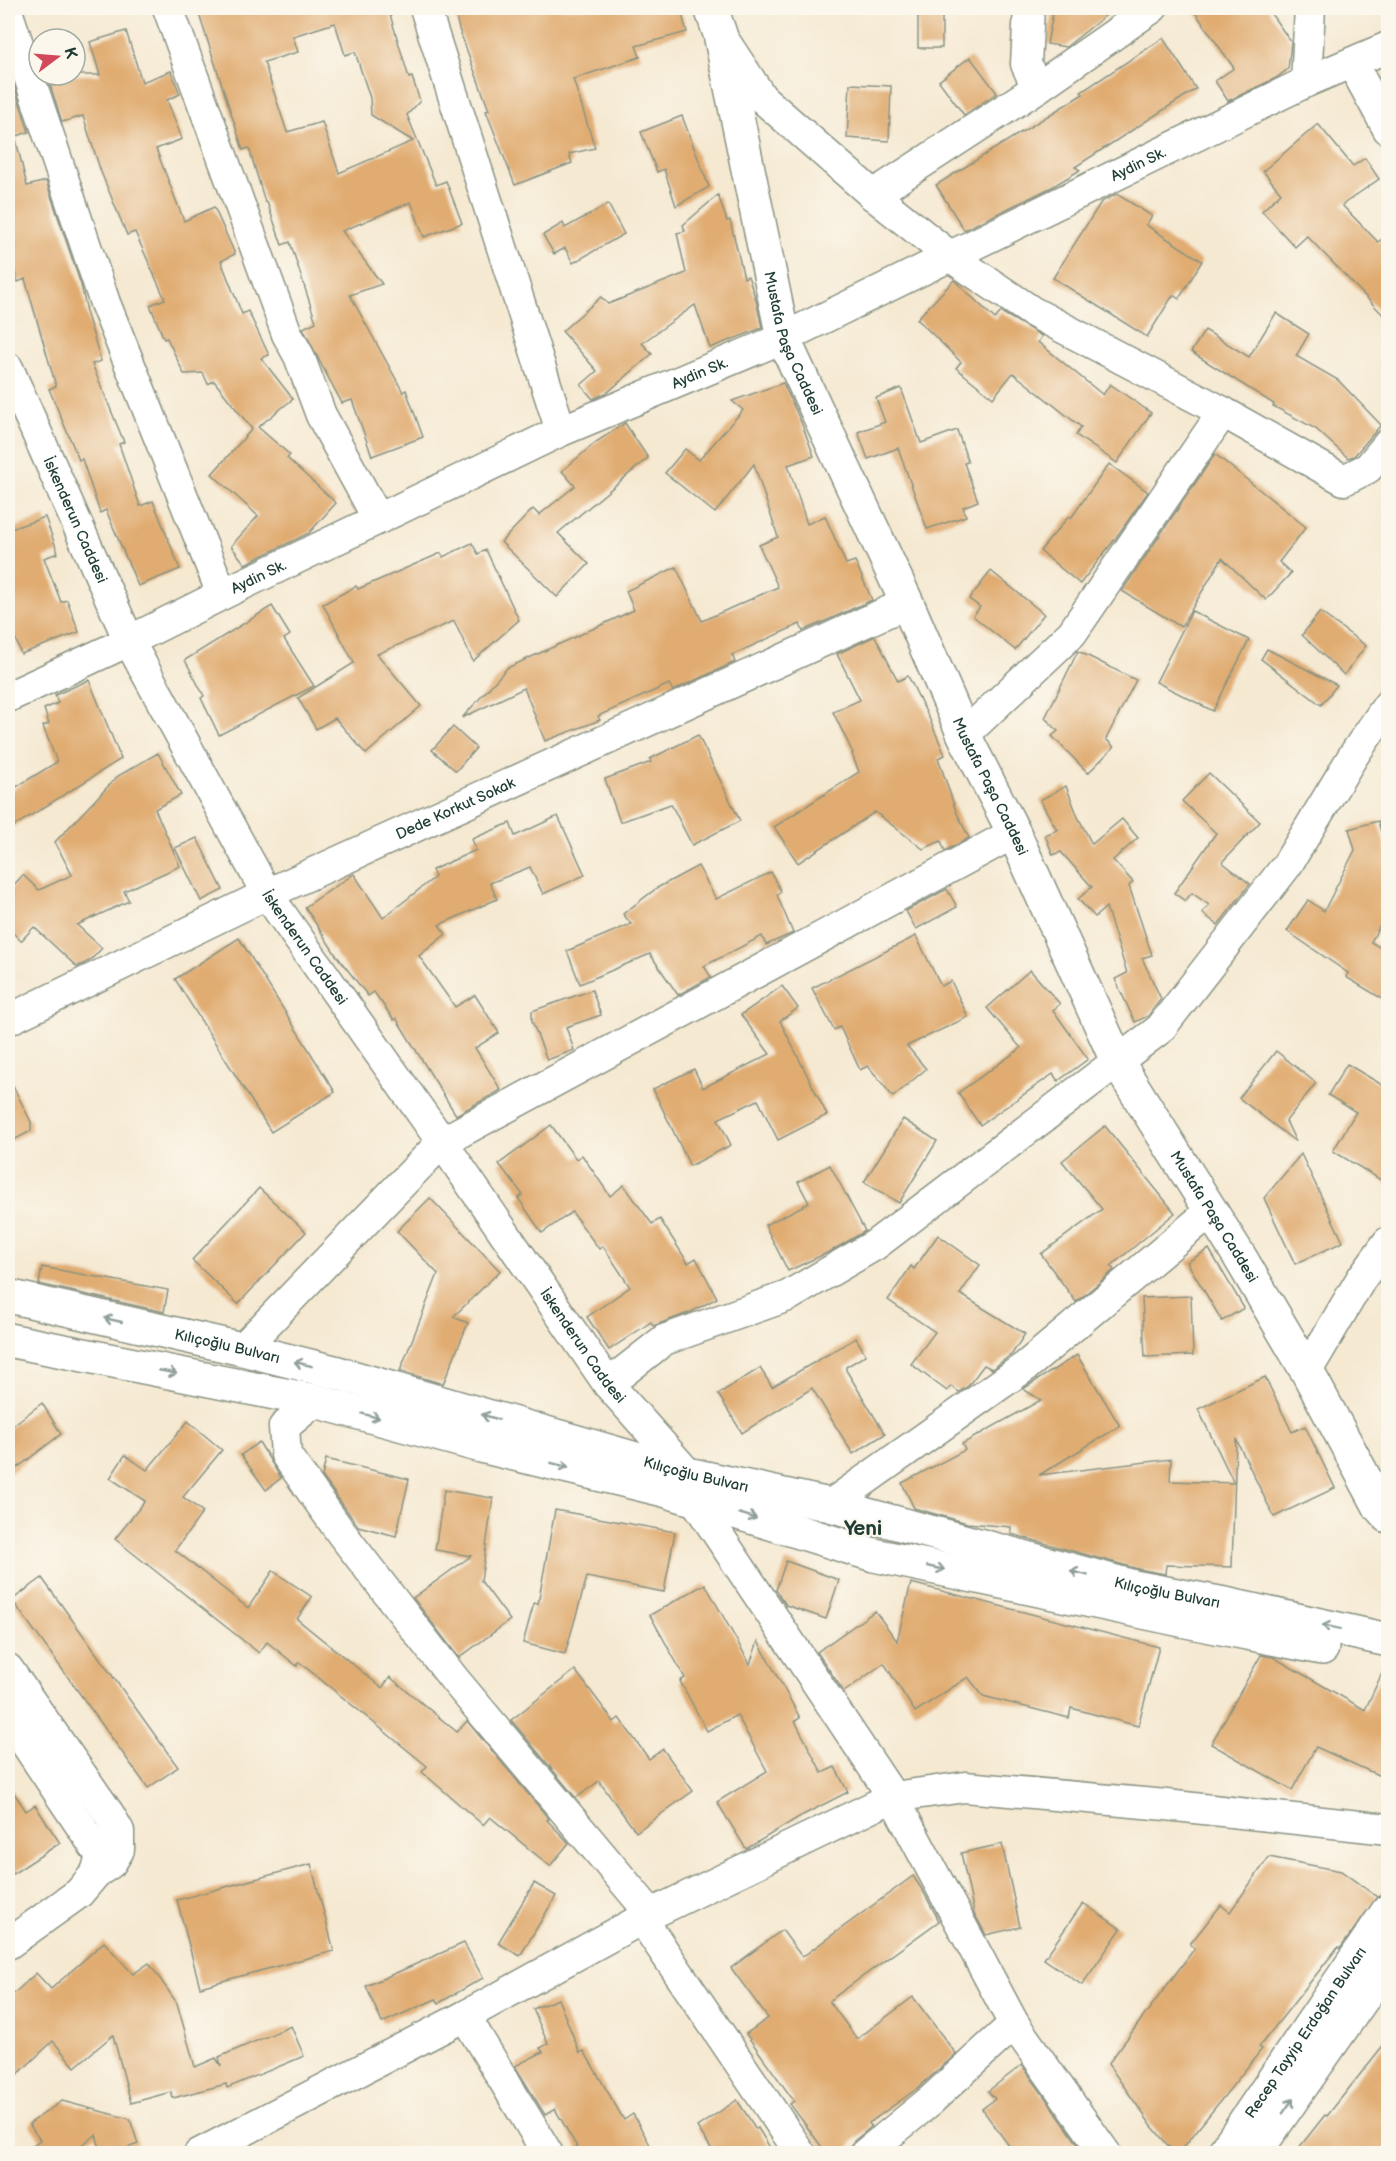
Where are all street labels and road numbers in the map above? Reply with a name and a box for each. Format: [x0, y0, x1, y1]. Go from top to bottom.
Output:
street label: Aydin Sk. [1108, 143, 1169, 186]
street label: Mustafa Paşa Caddesi [759, 270, 827, 418]
street label: Aydin Sk. [669, 353, 731, 394]
street label: İskenderun Caddesi [39, 454, 111, 586]
street label: Aydin Sk. [228, 556, 290, 599]
street label: Mustafa Paşa Caddesi [948, 715, 1032, 859]
street label: Dede Korkut Sokak [393, 773, 519, 844]
street label: İskenderun Caddesi [257, 887, 351, 1009]
street label: Mustafa Paşa Caddesi [1166, 1147, 1262, 1286]
street label: İskenderun Caddesi [535, 1285, 630, 1407]
street label: Kılıçoğlu Bulvarı [173, 1325, 282, 1368]
street label: Kılıçoğlu Bulvarı [641, 1453, 750, 1497]
street label: Kılıçoğlu Bulvarı [1112, 1573, 1222, 1613]
street label: Recep Tayyip Erdoğan Bulvarı [1241, 1943, 1371, 2122]

